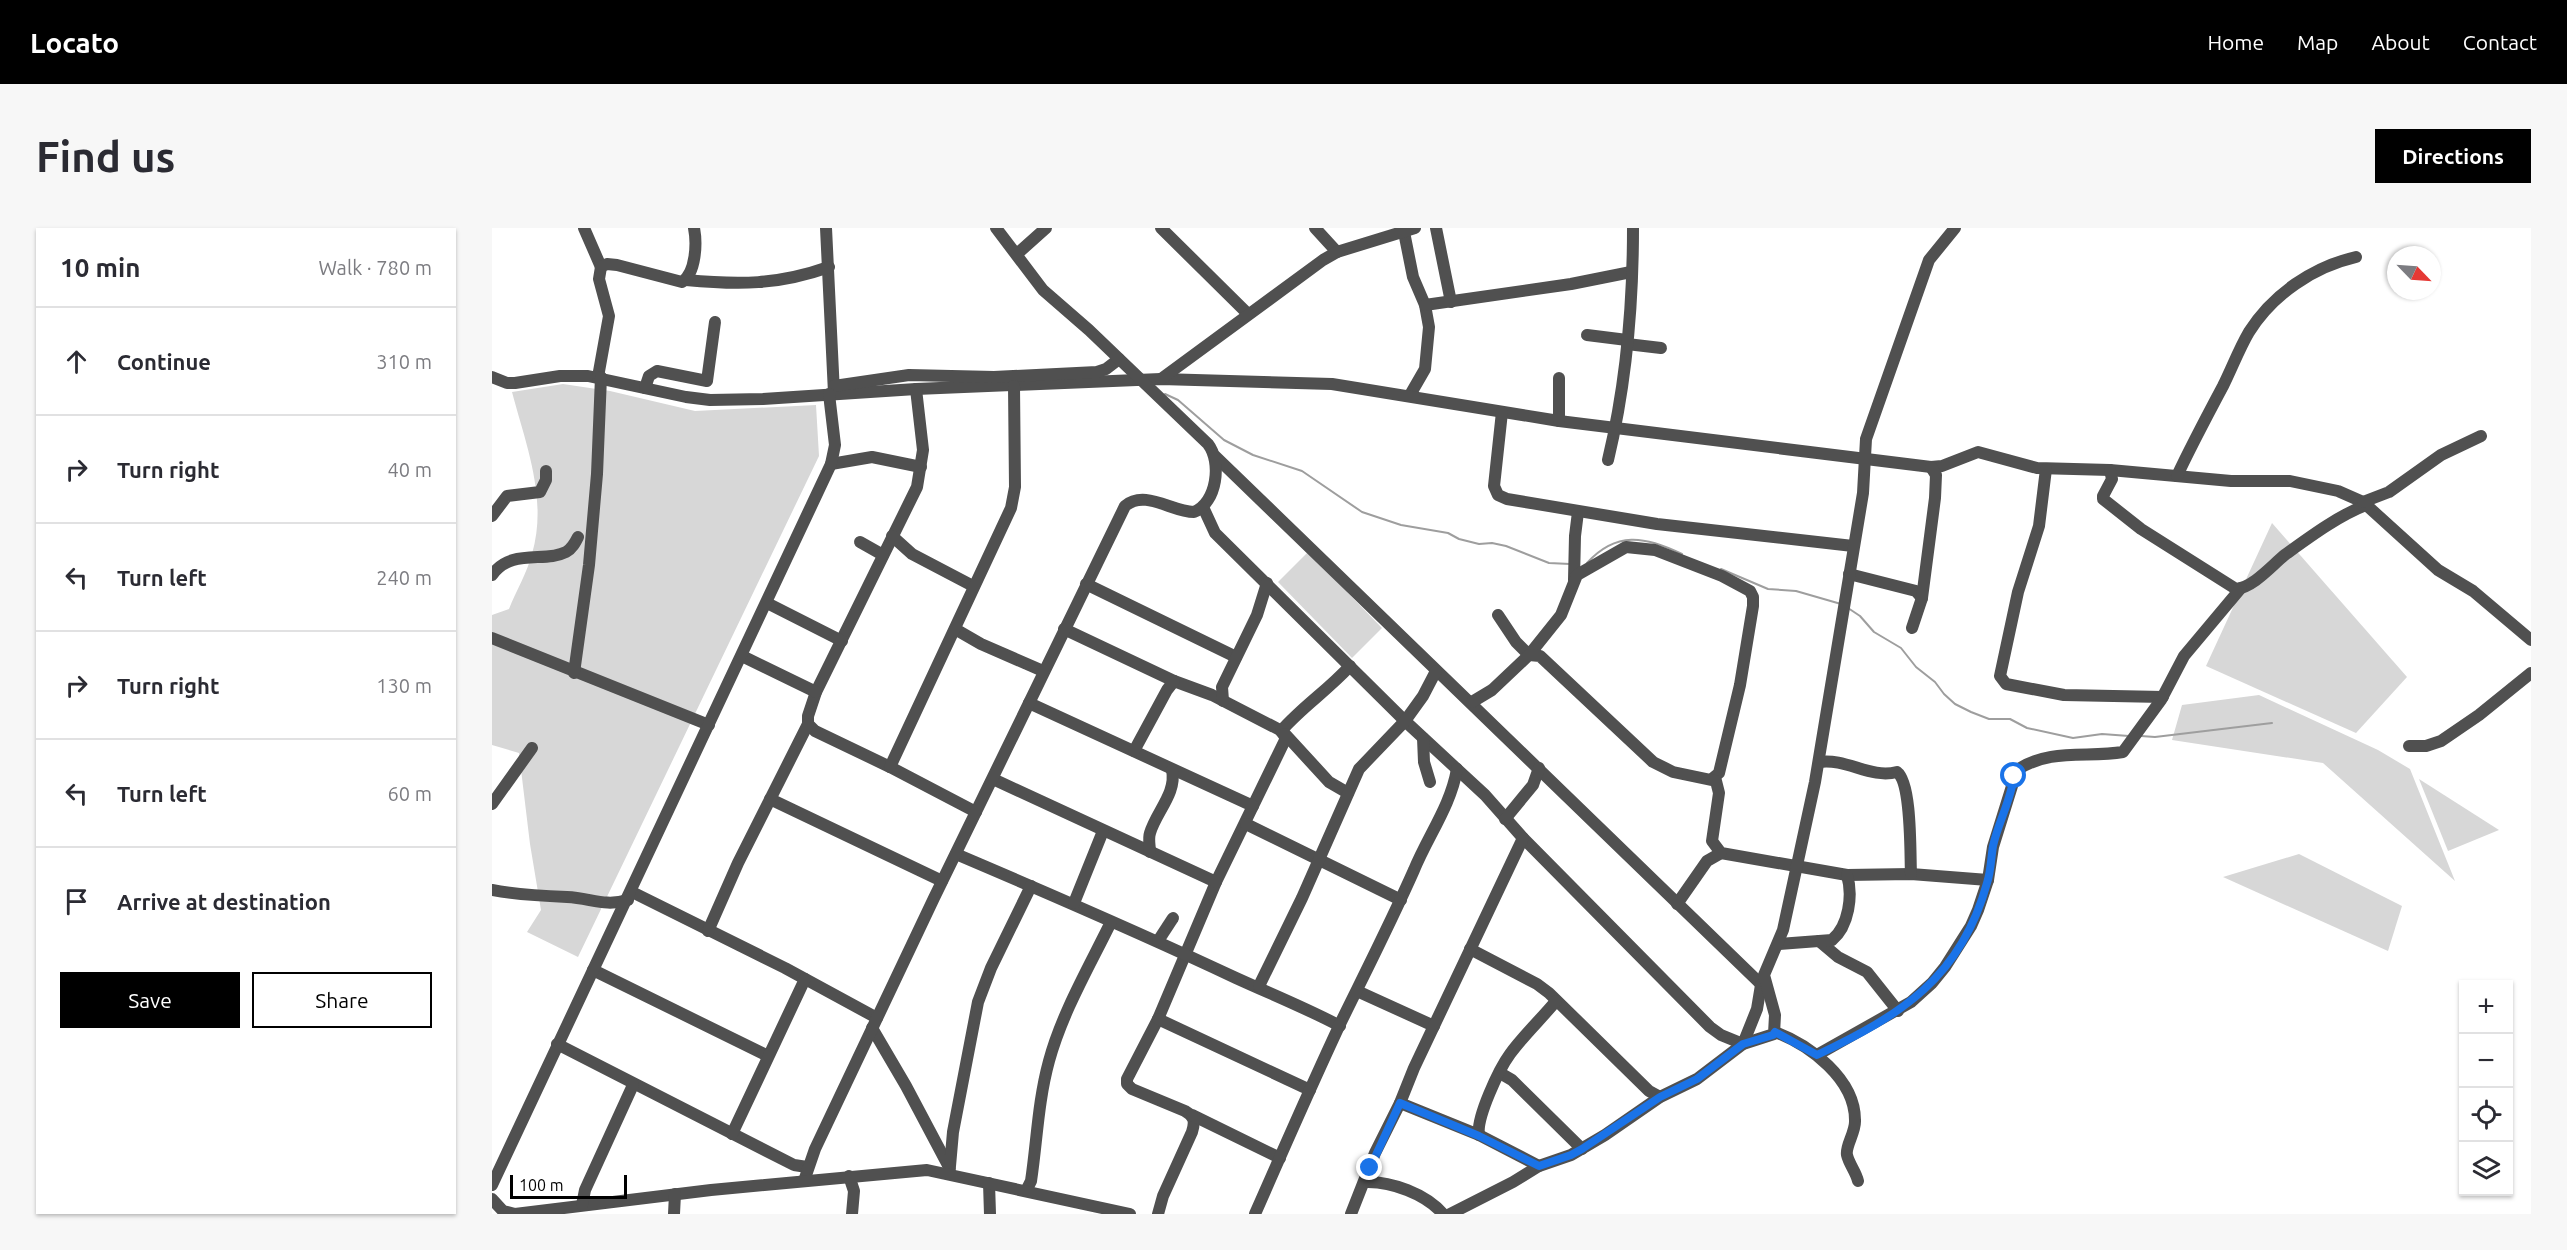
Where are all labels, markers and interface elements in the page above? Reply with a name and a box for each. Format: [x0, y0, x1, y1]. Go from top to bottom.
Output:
text: Locato [30, 27, 119, 58]
text: Home [2207, 30, 2264, 54]
text: Map [2297, 30, 2338, 54]
text: About [2371, 30, 2430, 54]
text: Contact [2463, 30, 2537, 54]
button: Directions [2375, 129, 2531, 183]
text: Find us [36, 133, 175, 180]
north arrow [2387, 246, 2441, 300]
text: 10 min [60, 253, 140, 282]
text: Walk · 780 m [319, 256, 432, 279]
icon: ahead [60, 345, 93, 378]
text: Continue [117, 349, 211, 374]
text: 310 m [376, 350, 432, 373]
icon: right [60, 453, 93, 486]
text: Turn right [117, 457, 219, 482]
text: 40 m [388, 458, 432, 481]
icon: left [60, 561, 93, 594]
text: Turn left [117, 565, 207, 590]
text: 240 m [376, 566, 432, 589]
icon: right [60, 669, 93, 702]
text: Turn right [117, 673, 219, 698]
text: 130 m [376, 674, 432, 697]
route start [2000, 762, 2026, 788]
icon: left [60, 777, 93, 810]
text: Turn left [117, 781, 207, 806]
text: 60 m [388, 782, 432, 805]
icon: arrive [60, 885, 93, 918]
text: Arrive at destination [117, 889, 331, 914]
button: Save [60, 972, 240, 1028]
button: Share [252, 972, 432, 1028]
map controls [2459, 980, 2513, 1196]
button: + [2459, 980, 2513, 1034]
button: − [2459, 1034, 2513, 1088]
button: locate [2459, 1088, 2513, 1142]
button: layers [2459, 1142, 2513, 1196]
route end [1356, 1154, 1382, 1180]
scale bar [510, 1172, 627, 1200]
text: 100 m [519, 1176, 564, 1194]

